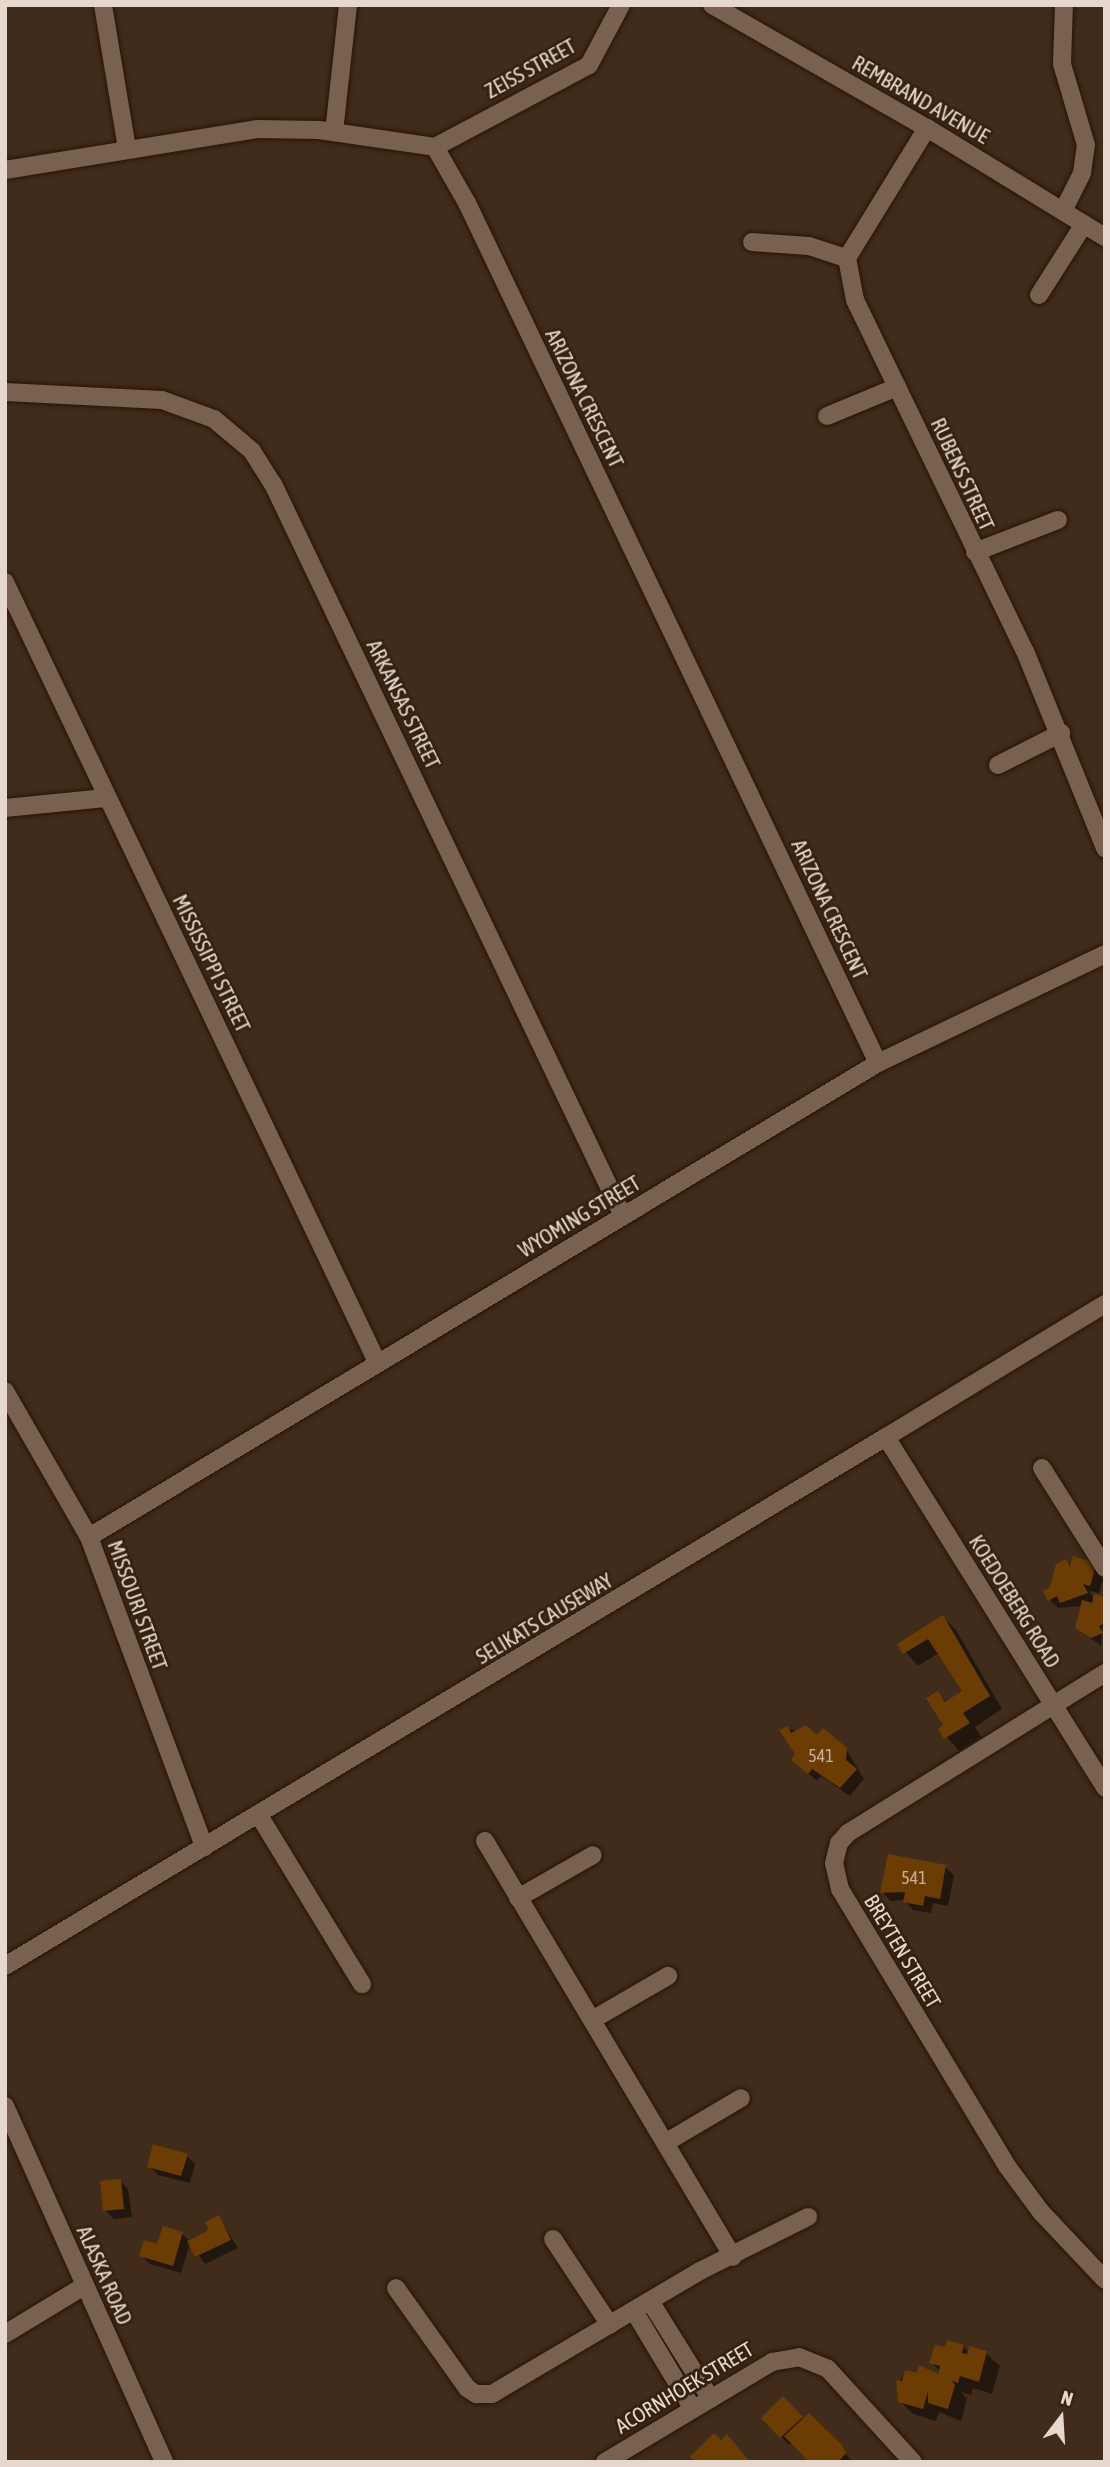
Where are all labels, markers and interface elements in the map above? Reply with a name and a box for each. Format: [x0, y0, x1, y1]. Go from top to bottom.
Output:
street label: ZEISS STREET [480, 33, 580, 103]
street label: REMBRAND AVENUE [848, 50, 994, 148]
street label: ARIZONA CRESCENT [541, 325, 629, 471]
street label: RUBENS STREET [926, 414, 1000, 534]
street label: ARKANSAS STREET [362, 635, 446, 773]
street label: ARIZONA CRESCENT [787, 835, 873, 983]
street label: MISSISSIPPI STREET [168, 890, 256, 1036]
street label: WYOMING STREET [514, 1170, 644, 1262]
street label: KOEDOEBERG ROAD [964, 1530, 1066, 1672]
street label: MISSOURI STREET [103, 1537, 173, 1673]
street label: SELIKATS CAUSEWAY [471, 1567, 617, 1669]
house number: 541 [808, 1745, 834, 1767]
house number: 541 [901, 1867, 927, 1889]
street label: BREYTEN STREET [859, 1890, 947, 2012]
street label: ALASKA ROAD [72, 2222, 138, 2328]
street label: ACORNHOEK STREET [610, 2336, 758, 2438]
north arrow [1026, 2383, 1096, 2453]
text: N [1059, 2386, 1076, 2410]

